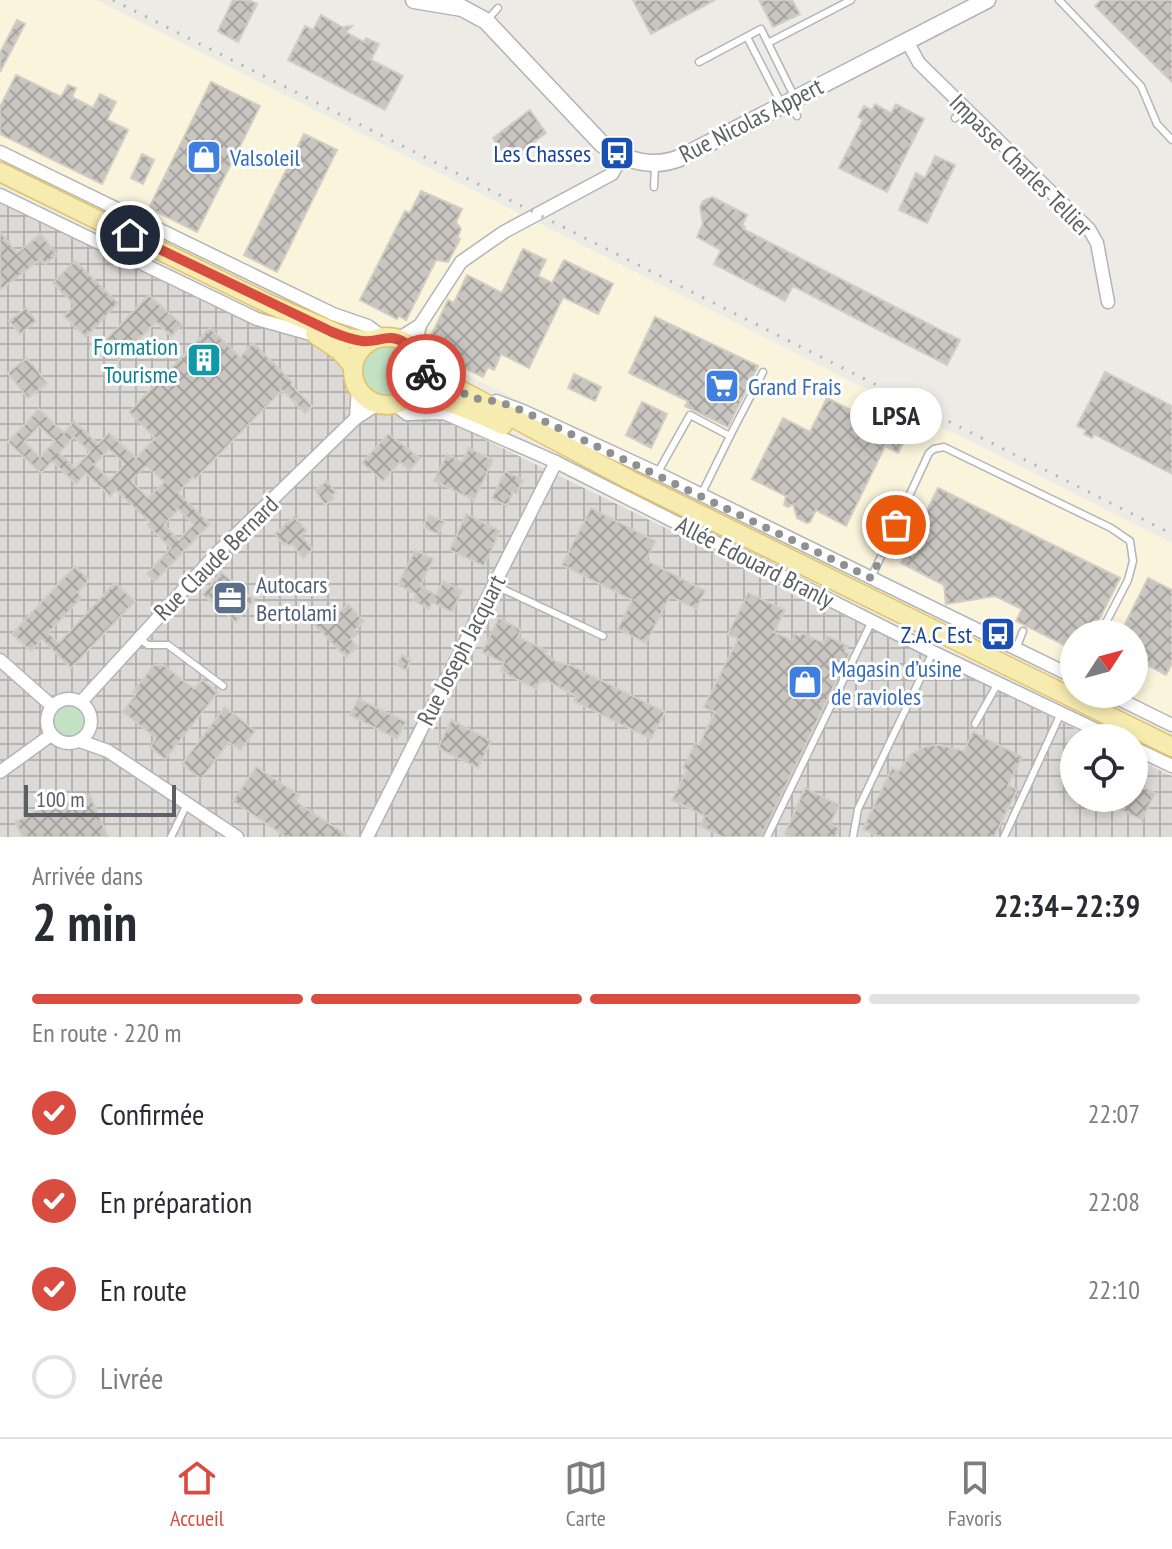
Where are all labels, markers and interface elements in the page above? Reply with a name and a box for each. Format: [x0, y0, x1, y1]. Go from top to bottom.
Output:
street label: Rue Nicolas Appert [674, 70, 828, 169]
street label: Impasse Charles Tellier [943, 87, 1099, 243]
bus stop icon: Les Chasses [598, 134, 636, 172]
shop icon: Valsoleil [185, 138, 223, 176]
place label: Les Chasses [494, 138, 591, 169]
place label: Valsoleil [229, 142, 301, 173]
pin [96, 201, 164, 269]
icon: home [108, 213, 152, 257]
place label: Formation Tourisme [93, 331, 178, 390]
courier [386, 334, 466, 414]
building icon: Formation Tourisme [185, 341, 223, 379]
icon: bike [404, 352, 448, 396]
supermarket icon: Grand Frais [703, 367, 741, 405]
place label: Grand Frais [748, 371, 841, 402]
callout: LPSA [850, 389, 942, 445]
text: LPSA [872, 399, 920, 432]
street label: Rue Claude Bernard [147, 489, 285, 627]
pin [862, 491, 930, 559]
icon: bag [874, 503, 918, 547]
street label: Allée Edouard Branly [671, 509, 839, 615]
place label: Autocars Bertolami [256, 569, 337, 628]
street label: Rue Joseph Jacquart [410, 569, 512, 730]
office icon: Autocars Bertolami [211, 579, 249, 617]
bus stop icon: Z.A.C Est [979, 615, 1017, 653]
place label: Z.A.C Est [901, 619, 972, 650]
north arrow [1060, 620, 1148, 708]
map controls [1060, 620, 1148, 812]
place label: Magasin d’usine de ravioles [831, 653, 962, 712]
shop icon: Magasin d’usine de ravioles [786, 663, 824, 701]
button: locate [1060, 724, 1148, 812]
scale bar [24, 781, 176, 817]
text: 100 m [36, 785, 85, 813]
text: Arrivée dans [32, 859, 143, 892]
text: 22:34–22:39 [994, 886, 1140, 925]
text: 2 min [32, 888, 137, 955]
text: En route · 220 m [32, 1016, 182, 1049]
icon: check [32, 1091, 76, 1135]
text: Confirmée [100, 1094, 204, 1133]
text: 22:07 [1088, 1097, 1140, 1130]
icon: check [32, 1179, 76, 1223]
text: En préparation [100, 1182, 252, 1221]
text: 22:08 [1088, 1185, 1140, 1218]
icon: check [32, 1267, 76, 1311]
text: En route [100, 1270, 187, 1309]
text: 22:10 [1088, 1273, 1140, 1306]
text: Livrée [100, 1358, 163, 1397]
tab: Accueil [170, 1456, 224, 1532]
tab: Carte [564, 1456, 608, 1532]
tab: Favoris [948, 1456, 1002, 1532]

